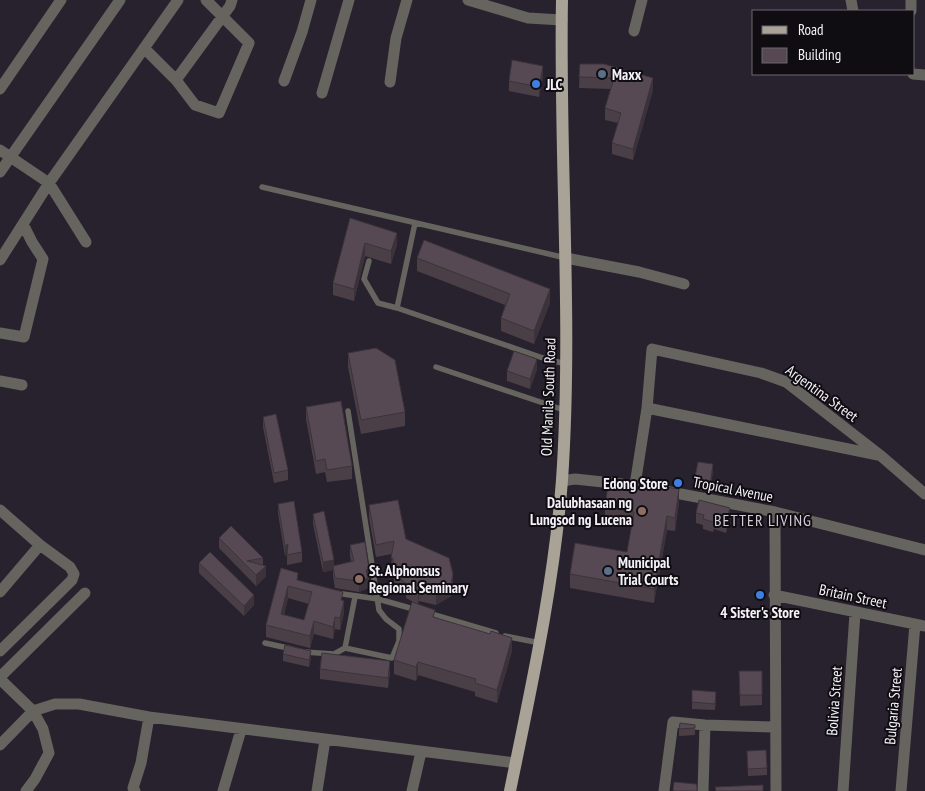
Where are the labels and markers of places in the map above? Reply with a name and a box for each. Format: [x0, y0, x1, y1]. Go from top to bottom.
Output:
place label: Maxx [612, 65, 642, 84]
marker: Maxx [596, 68, 608, 80]
place label: JLC [545, 75, 562, 94]
marker: JLC [530, 78, 542, 90]
place label: Edong Store [603, 474, 668, 493]
marker: Edong Store [672, 477, 684, 489]
place label: Dalubhasaan ng Lungsod ng Lucena [530, 493, 632, 529]
marker: Dalubhasaan ng Lungsod ng Lucena [636, 505, 648, 517]
place label: Municipal Trial Courts [618, 553, 679, 589]
place label: St. Alphonsus Regional Seminary [369, 561, 469, 597]
marker: Municipal Trial Courts [602, 565, 614, 577]
marker: St. Alphonsus Regional Seminary [353, 573, 365, 585]
marker: 4 Sister's Store [754, 589, 766, 601]
place label: 4 Sister's Store [720, 603, 800, 622]

